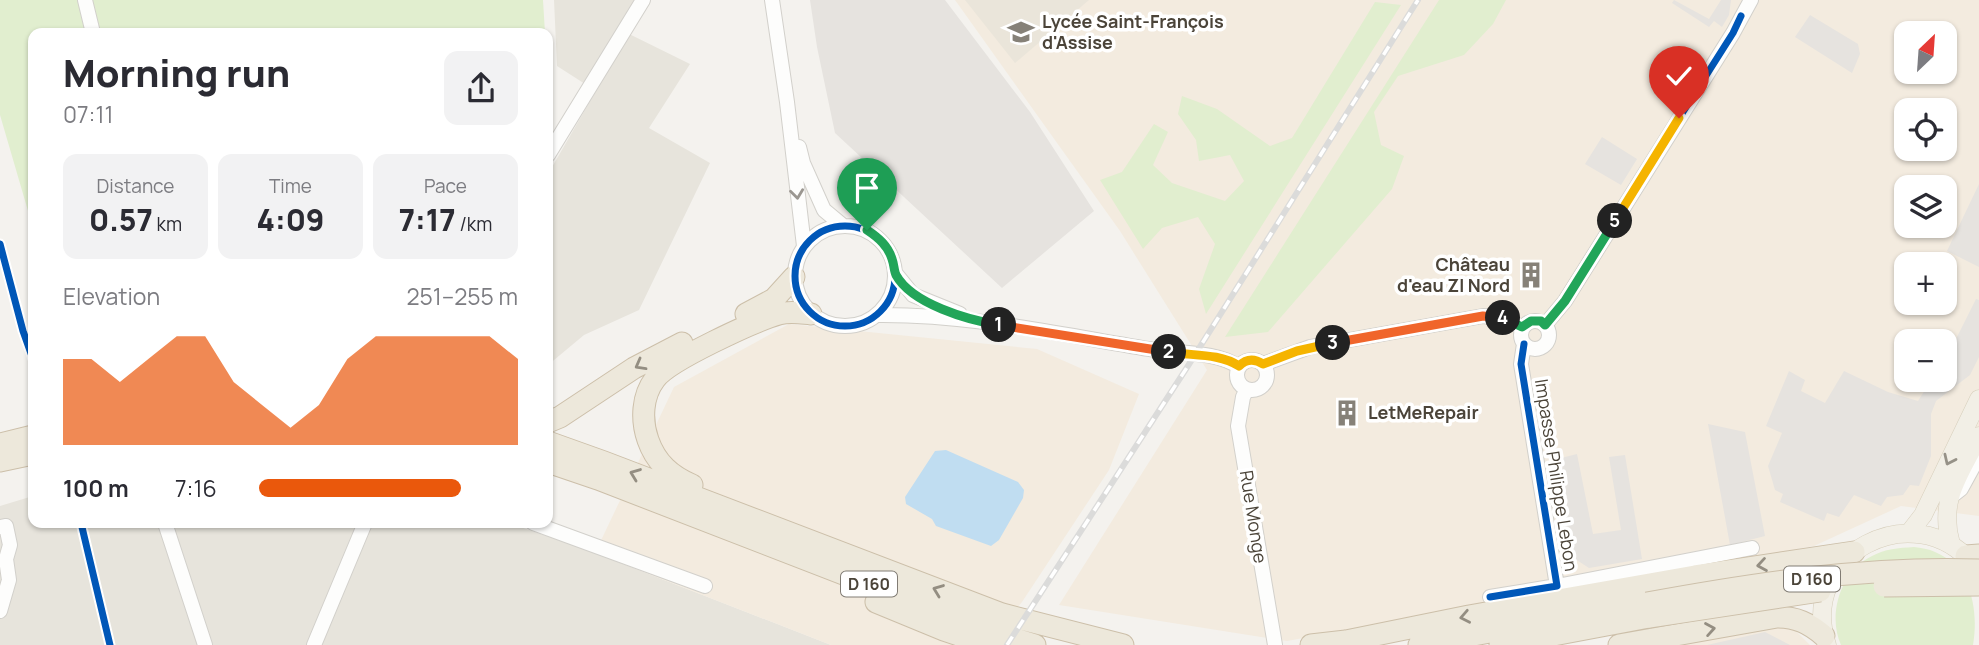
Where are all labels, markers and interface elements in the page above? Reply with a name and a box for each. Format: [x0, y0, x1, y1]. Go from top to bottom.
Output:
place label: Lycée Saint-François d'Assise [1042, 9, 1224, 54]
school or university icon: Lycée Saint-François d'Assise [1006, 17, 1036, 47]
north arrow [1894, 21, 1956, 84]
map controls [1894, 21, 1957, 392]
text: Morning run [63, 46, 290, 98]
pin [1649, 46, 1709, 118]
button: share [444, 51, 518, 125]
icon: check [1660, 57, 1698, 95]
text: 07:11 [63, 98, 113, 130]
button: locate [1894, 98, 1957, 161]
pin [837, 158, 897, 230]
icon: arrive [848, 169, 886, 207]
text: Distance [97, 173, 174, 199]
text: Time [269, 173, 312, 199]
text: Pace [424, 173, 467, 199]
button: layers [1894, 175, 1957, 238]
one-way arrow [790, 188, 805, 200]
text: 0.57 [89, 199, 153, 240]
text: 4:09 [256, 199, 325, 240]
text: 7:17 [399, 199, 456, 240]
pin: 5 [1598, 204, 1632, 238]
text: 5 [1609, 207, 1620, 233]
text: km [153, 211, 182, 237]
text: /km [456, 211, 492, 237]
place label: Château d'eau ZI Nord [1397, 252, 1510, 297]
button: + [1894, 252, 1957, 315]
building icon: Château d'eau ZI Nord [1516, 260, 1546, 290]
text: Elevation [63, 280, 160, 312]
text: 251–255 m [406, 280, 518, 312]
pin: 4 [1486, 300, 1520, 336]
text: 4 [1497, 304, 1508, 330]
pin: 1 [982, 308, 1016, 342]
text: 1 [994, 311, 1003, 337]
pin: 3 [1316, 326, 1350, 360]
text: 3 [1327, 329, 1338, 355]
button: − [1894, 329, 1957, 392]
pin: 2 [1152, 334, 1186, 370]
text: 2 [1163, 338, 1174, 364]
one-way arrow [635, 356, 647, 370]
street label: Impasse Philippe Lebon [1530, 377, 1584, 573]
building icon: LetMeRepair [1332, 398, 1362, 428]
place label: LetMeRepair [1368, 400, 1479, 424]
one-way arrow [1943, 453, 1957, 466]
one-way arrow [629, 468, 641, 482]
street label: Rue Monge [1235, 469, 1273, 565]
text: 100 m [63, 472, 129, 504]
text: 7:16 [175, 472, 217, 504]
one-way arrow [1756, 557, 1768, 572]
road number: D 160 [1784, 566, 1840, 592]
road number: D 160 [841, 572, 897, 596]
one-way arrow [933, 584, 945, 598]
one-way arrow [1459, 609, 1471, 624]
one-way arrow [1704, 622, 1716, 637]

